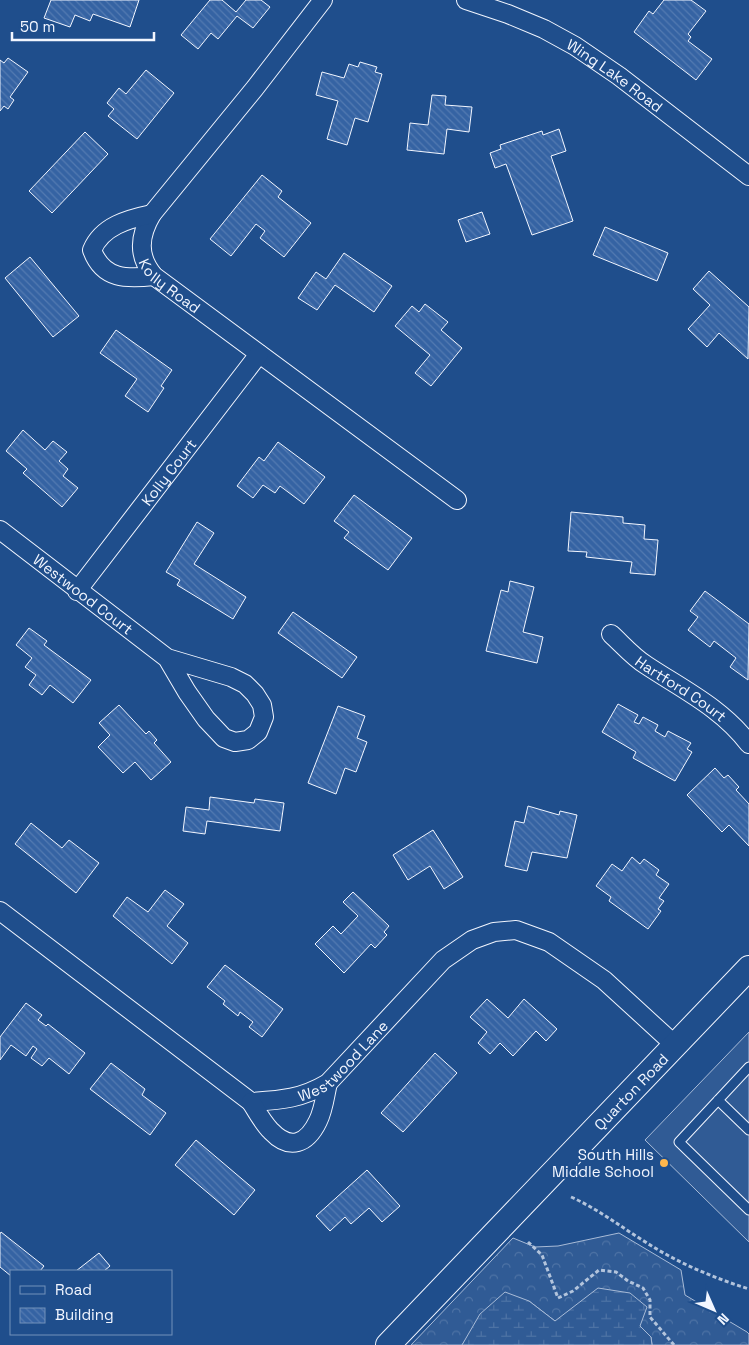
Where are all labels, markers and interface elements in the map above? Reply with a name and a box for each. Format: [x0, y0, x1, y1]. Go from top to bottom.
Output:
scale bar [12, 10, 155, 42]
text: 50 m [20, 17, 55, 36]
street label: Wing Lake Road [564, 34, 667, 116]
street label: Kolly Road [135, 255, 204, 317]
street label: Kolly Court [137, 435, 200, 509]
street label: Westwood Court [30, 550, 137, 638]
street label: Hartford Court [632, 651, 731, 725]
street label: Westwood Lane [295, 1016, 392, 1105]
street label: Quarton Road [590, 1049, 672, 1134]
place label: South Hills Middle School [552, 1145, 654, 1181]
marker: South Hills Middle School [658, 1157, 670, 1169]
legend [10, 1270, 172, 1335]
text: Road [55, 1280, 92, 1299]
north arrow [689, 1285, 739, 1335]
text: Building [55, 1305, 114, 1324]
text: N [714, 1310, 733, 1329]

